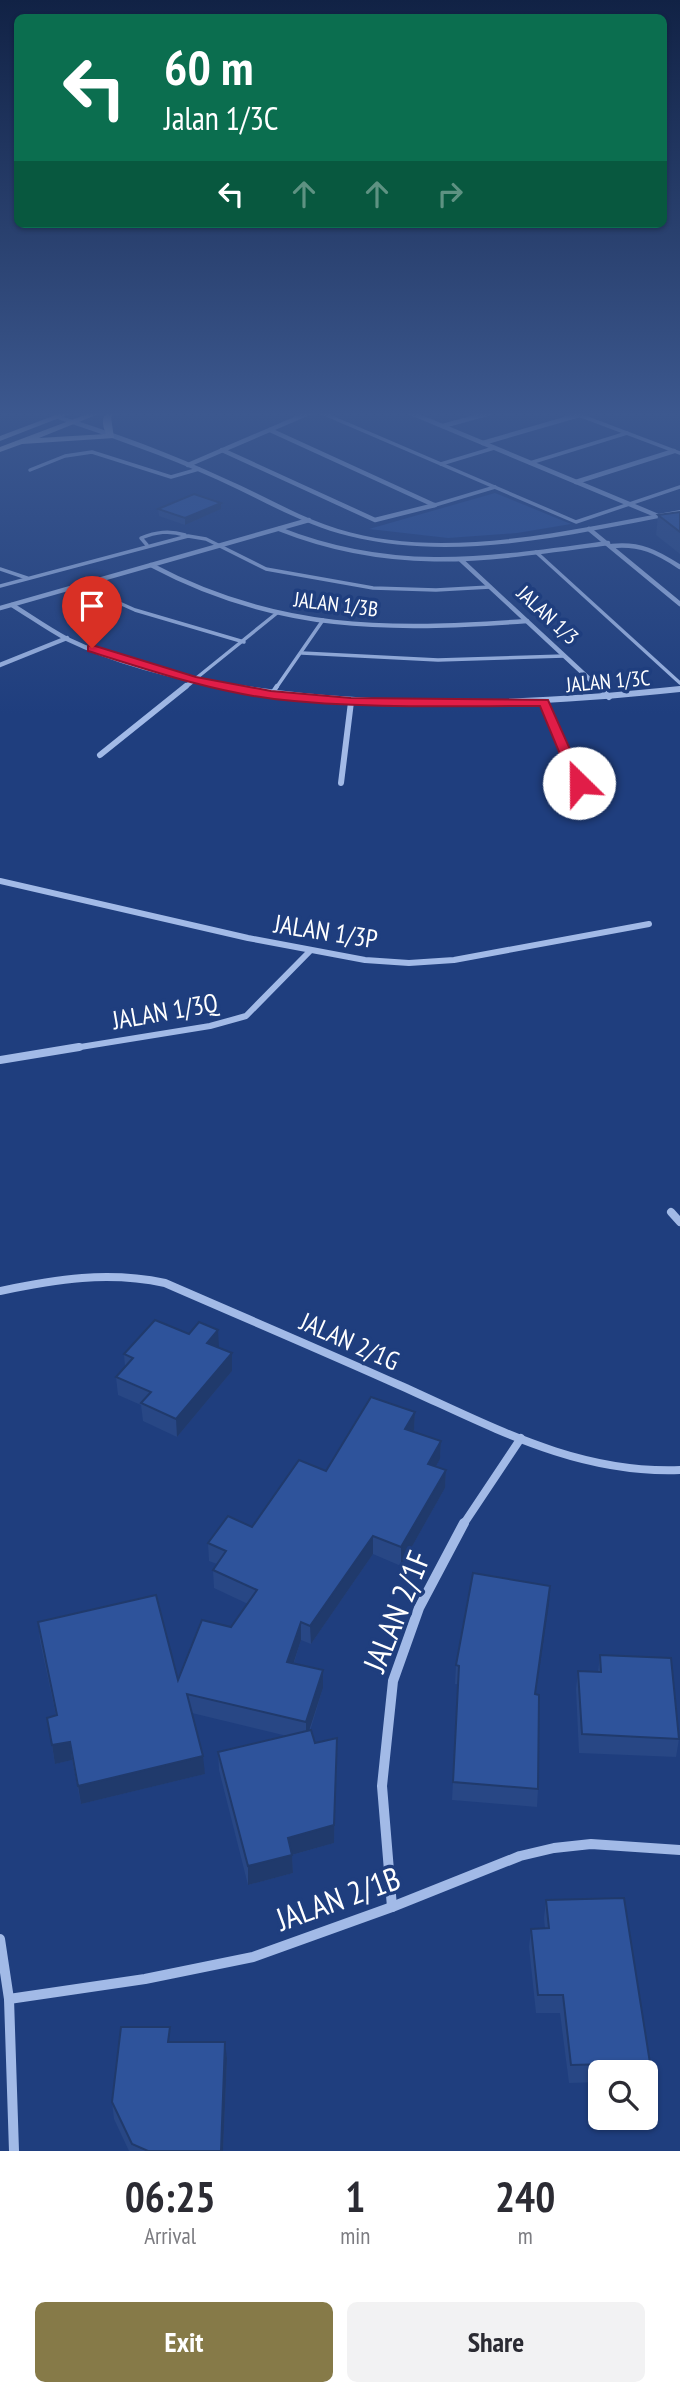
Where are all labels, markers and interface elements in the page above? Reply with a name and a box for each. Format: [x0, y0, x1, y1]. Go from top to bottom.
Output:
text: 60 m [164, 35, 253, 99]
icon: left [49, 42, 140, 133]
text: Jalan 1/3C [164, 97, 279, 139]
icon: left [212, 175, 250, 213]
icon: ahead [285, 175, 323, 213]
icon: ahead [358, 175, 396, 213]
icon: right [431, 175, 469, 213]
pin [62, 576, 122, 648]
street label: JALAN 1/3 [511, 579, 584, 650]
street label: JALAN 1/3B [291, 585, 380, 623]
icon: arrive [73, 587, 111, 625]
street label: JALAN 1/3C [564, 664, 652, 698]
position arrow [542, 746, 616, 820]
street label: JALAN 1/3P [271, 906, 380, 955]
street label: JALAN 1/3Q [109, 985, 221, 1037]
street label: JALAN 2/1G [294, 1304, 405, 1377]
street label: JALAN 2/1F [352, 1544, 439, 1679]
street label: JALAN 2/1B [269, 1856, 406, 1940]
map controls [588, 2060, 658, 2130]
button: search [588, 2060, 658, 2130]
text: 06:25 [125, 2169, 216, 2224]
text: 1 [345, 2169, 365, 2224]
text: 240 [495, 2169, 555, 2224]
text: Arrival [144, 2221, 196, 2250]
text: min [340, 2221, 370, 2250]
text: m [518, 2221, 533, 2250]
button: Exit [35, 2302, 333, 2382]
button: Share [347, 2302, 645, 2382]

